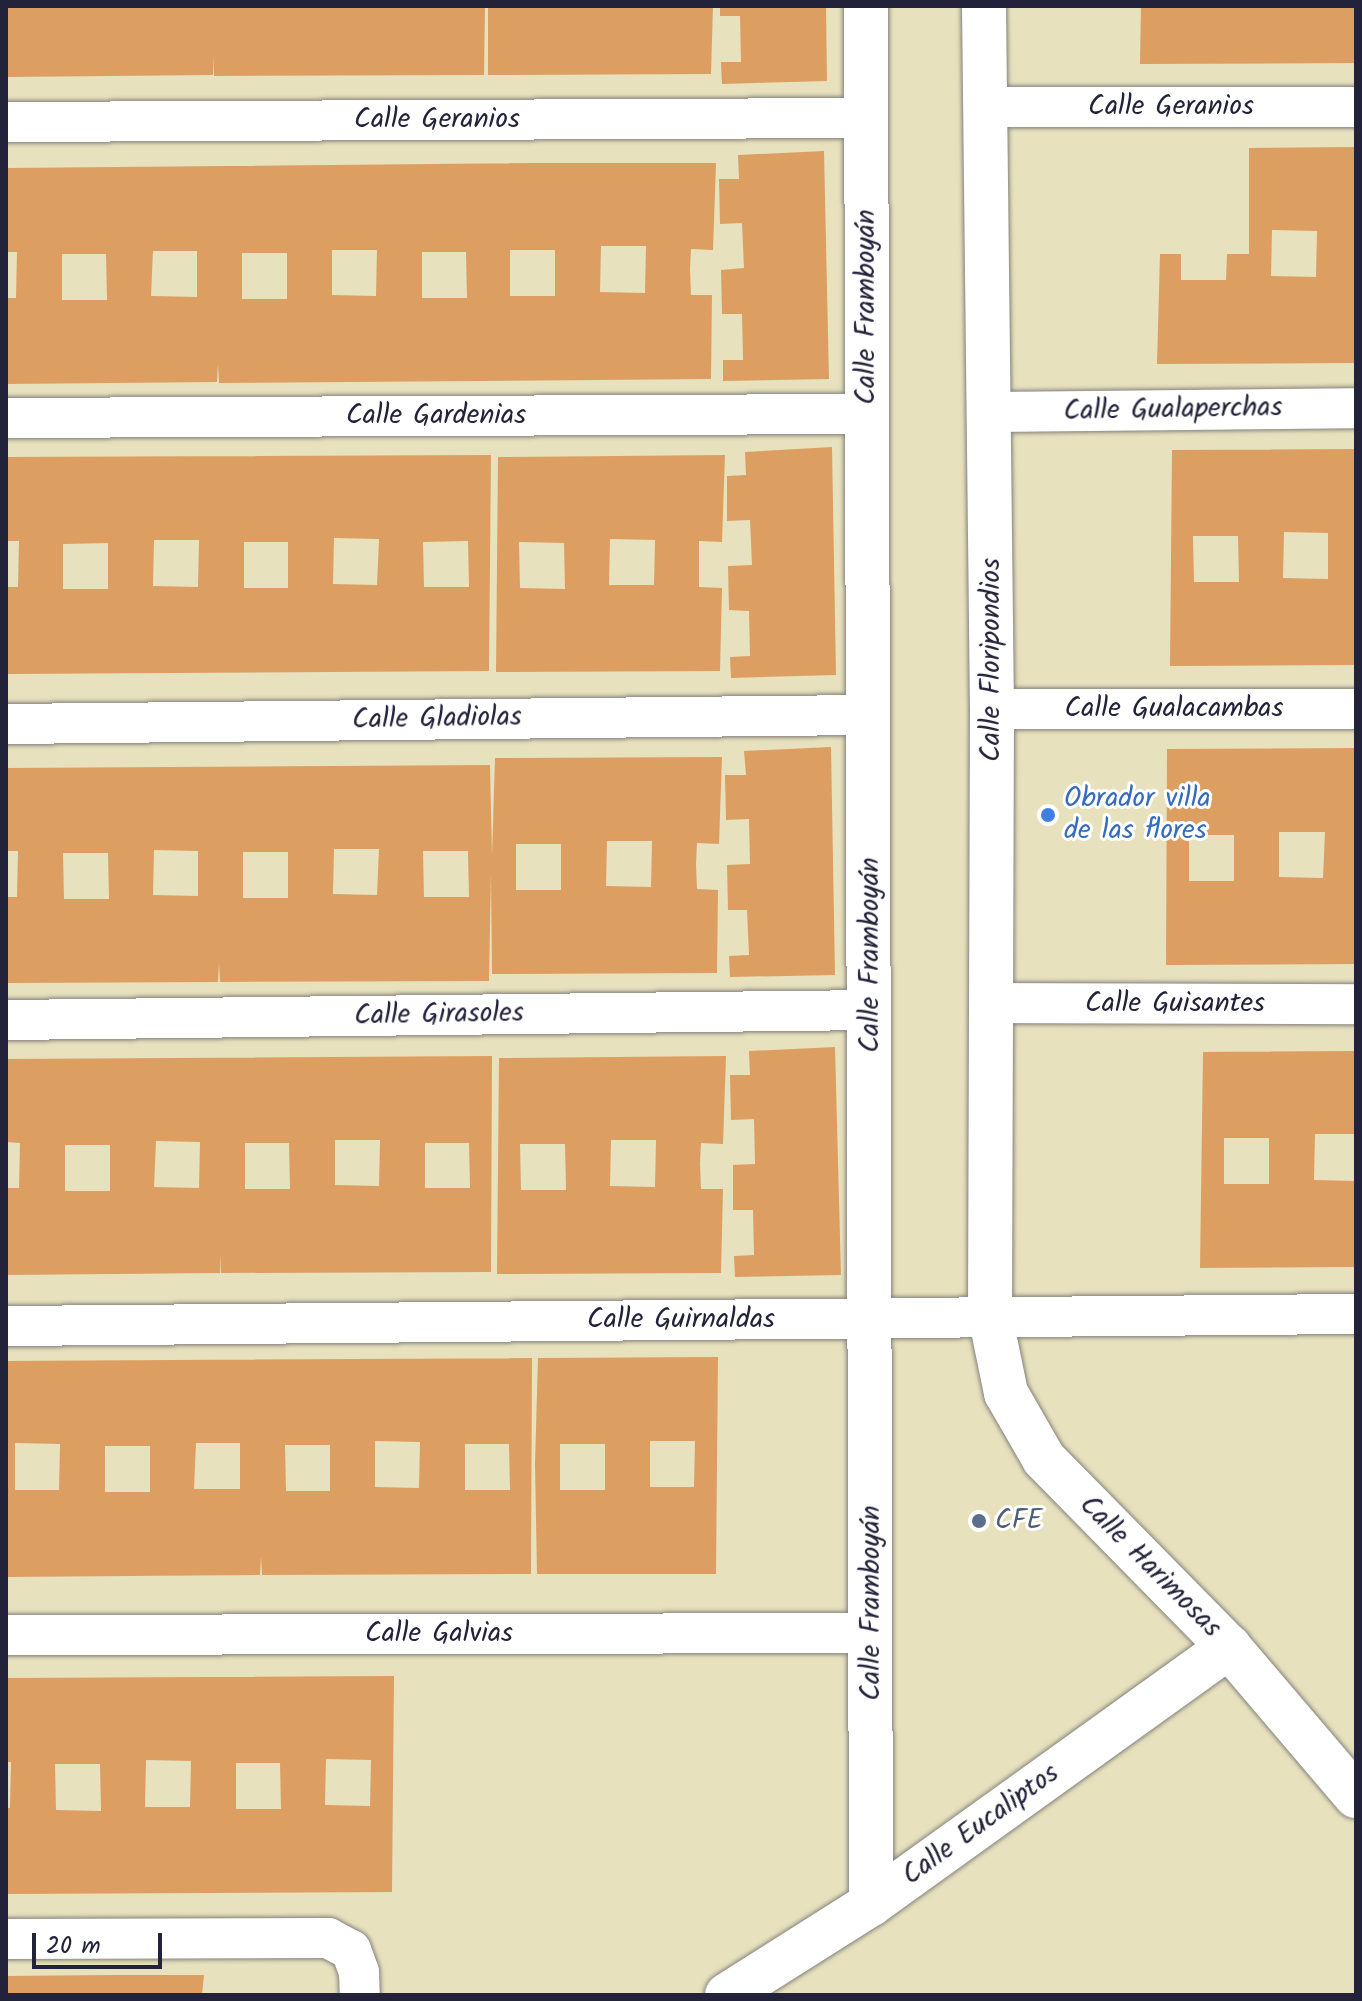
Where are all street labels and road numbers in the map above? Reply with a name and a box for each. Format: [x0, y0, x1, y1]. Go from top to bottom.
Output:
street label: Calle Geranios [1088, 90, 1254, 124]
street label: Calle Geranios [354, 103, 520, 137]
street label: Calle Framboyán [850, 209, 884, 405]
street label: Calle Gualaperchas [1063, 391, 1283, 429]
street label: Calle Gardenias [346, 399, 526, 433]
street label: Calle Floripondios [975, 558, 1009, 762]
street label: Calle Gualacambas [1065, 692, 1283, 726]
street label: Calle Gladiolas [352, 701, 522, 737]
street label: Calle Framboyán [854, 857, 888, 1053]
street label: Calle Guisantes [1085, 987, 1265, 1021]
street label: Calle Girasoles [354, 997, 524, 1033]
street label: Calle Guirnaldas [587, 1303, 775, 1337]
street label: Calle Harimosas [1072, 1489, 1228, 1645]
street label: Calle Framboyán [855, 1505, 889, 1701]
street label: Calle Galvias [365, 1617, 513, 1651]
street label: Calle Eucaliptos [896, 1757, 1066, 1893]

